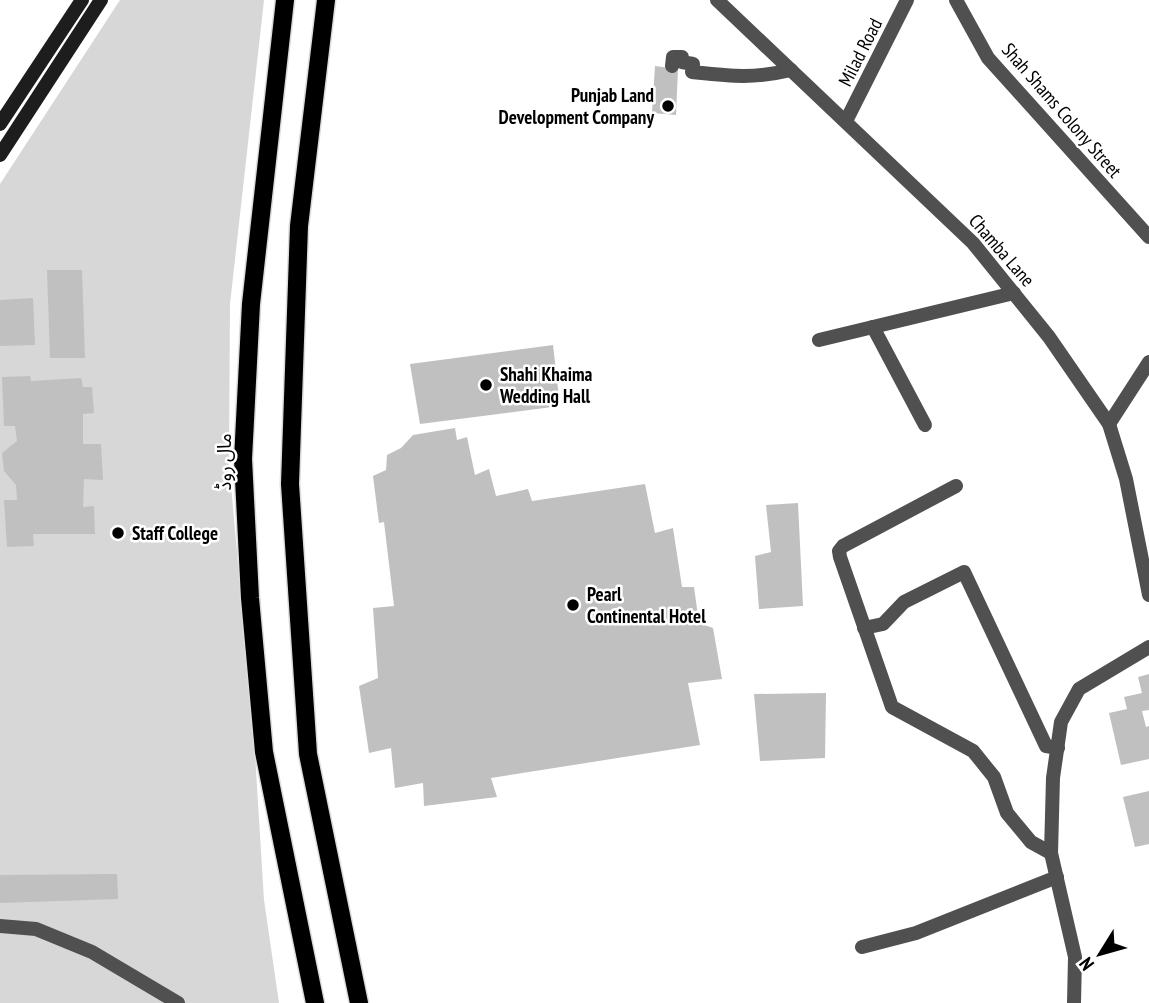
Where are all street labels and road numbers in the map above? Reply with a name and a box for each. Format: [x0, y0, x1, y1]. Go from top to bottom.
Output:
street label: Milad Road [833, 14, 887, 90]
street label: Shah Shams Colony Street [997, 38, 1128, 183]
street label: Chamba Lane [964, 209, 1040, 291]
street label: مال روڈ [212, 433, 236, 491]

